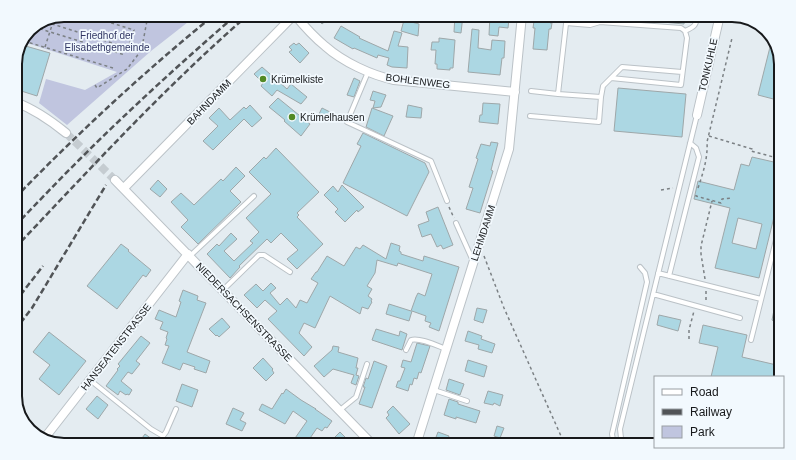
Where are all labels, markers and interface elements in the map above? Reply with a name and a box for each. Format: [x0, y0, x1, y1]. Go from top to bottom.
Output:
park label: Friedhof der Elisabethgemeinde [64, 30, 150, 53]
street label: TONKUHLE [697, 37, 720, 93]
street label: BOHLENWEG [385, 72, 451, 90]
marker: Krümelkiste [258, 74, 268, 84]
place label: Krümelkiste [271, 74, 324, 85]
street label: BAHNDAMM [185, 77, 233, 127]
marker: Krümelhausen [287, 112, 297, 122]
place label: Krümelhausen [300, 112, 364, 123]
street label: LEHMDAMM [469, 204, 497, 262]
street label: NIEDERSACHSENSTRASSE [194, 260, 294, 364]
street label: HANSEATENSTRASSE [79, 301, 153, 393]
legend [654, 376, 784, 448]
text: Road [690, 385, 719, 399]
text: Railway [690, 405, 732, 419]
text: Park [690, 425, 716, 439]

